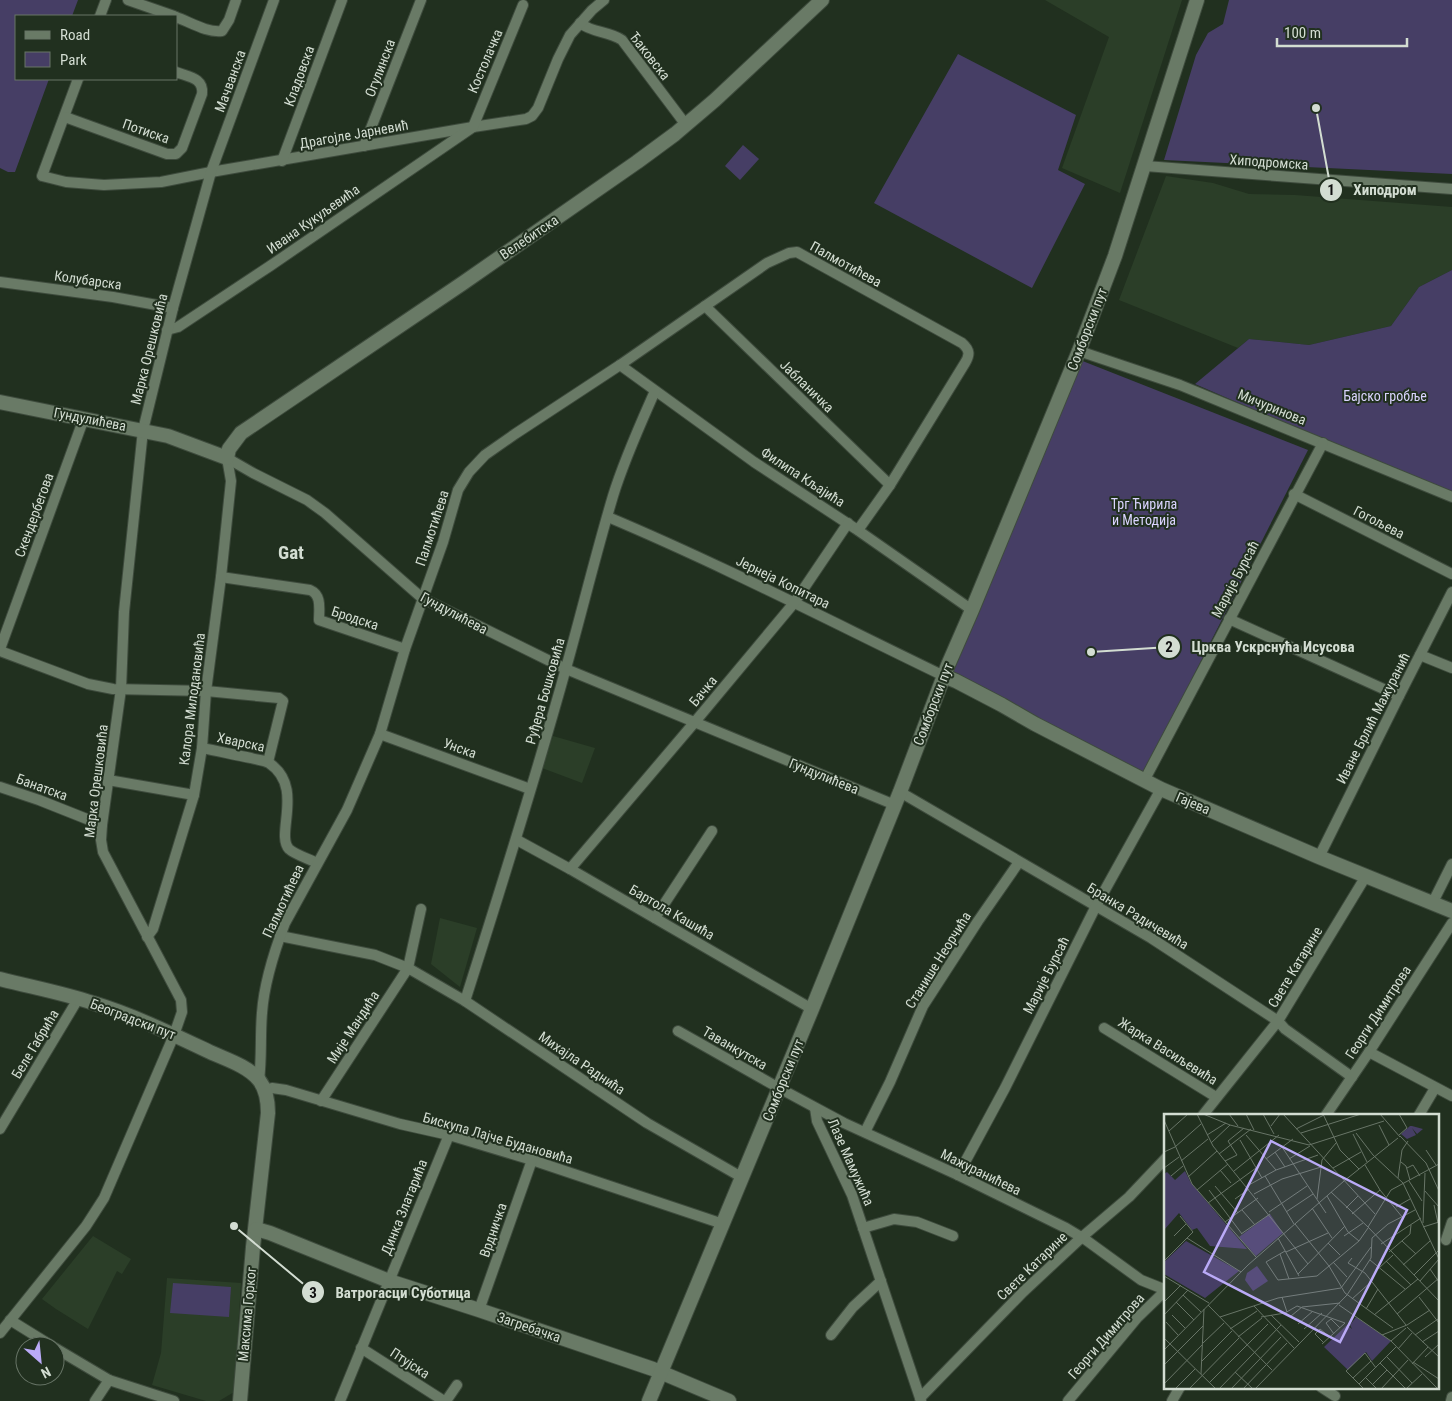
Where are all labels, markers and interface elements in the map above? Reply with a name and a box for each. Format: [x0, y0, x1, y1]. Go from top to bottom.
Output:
legend [15, 15, 178, 80]
scale bar [1277, 15, 1407, 47]
text: 100 m [1284, 24, 1321, 42]
text: Road [60, 26, 90, 44]
street label: Костолачка [464, 27, 506, 95]
street label: Ђаковска [626, 29, 674, 83]
street label: Огулинска [362, 37, 398, 99]
street label: Кладовска [281, 44, 317, 108]
street label: Мачванска [211, 48, 249, 114]
text: Park [60, 51, 87, 69]
street label: Потиска [120, 116, 172, 146]
street label: Драгојле Јарневић [298, 117, 410, 151]
street label: Хиподромска [1229, 151, 1309, 173]
callout: Хиподром [1318, 175, 1427, 205]
street label: Ивана Кукуљевића [263, 181, 363, 257]
text: 1 [1327, 181, 1335, 199]
text: Хиподром [1353, 181, 1417, 199]
street label: Велебитска [497, 212, 561, 262]
street label: Палмотићева [808, 238, 884, 290]
street label: Колубарска [53, 267, 123, 293]
street label: Сомборски пут [1064, 285, 1110, 373]
street label: Марка Орешковића [127, 292, 171, 406]
street label: Јабланичка [777, 356, 837, 416]
street label: Мичуринова [1236, 386, 1308, 428]
park label: Бајско гробље [1343, 388, 1427, 404]
street label: Гундулићева [52, 404, 128, 434]
street label: Филипа Кљајића [758, 444, 848, 510]
street label: Скендербегова [11, 471, 57, 559]
street label: Палмотићева [412, 488, 452, 568]
park label: Трг Ћирила и Методија [1111, 496, 1177, 528]
street label: Гогољева [1351, 502, 1407, 542]
street label: Марије Бурсаћ [1208, 538, 1262, 620]
district label: Gat [278, 541, 304, 564]
street label: Јернеја Копитара [734, 552, 832, 612]
street label: Гундулићева [418, 589, 490, 637]
street label: Бродска [329, 603, 381, 633]
street label: Калора Милодановића [176, 632, 208, 766]
callout: Црква Ускрснућа Исусова [1156, 632, 1364, 662]
street label: Руђера Бошковића [522, 636, 568, 746]
text: 2 [1165, 638, 1173, 656]
text: Црква Ускрснућа Исусова [1191, 638, 1355, 656]
street label: Иване Брлић Мажуранић [1333, 650, 1413, 786]
street label: Сомборски пут [910, 660, 956, 748]
street label: Бачка [686, 673, 720, 709]
street label: Марка Орешковића [81, 723, 111, 839]
street label: Хварска [216, 729, 266, 755]
street label: Унска [441, 735, 479, 761]
street label: Гундулићева [787, 755, 861, 797]
street label: Банатска [14, 770, 70, 804]
street label: Гајева [1174, 789, 1212, 817]
street label: Палмотићева [259, 862, 307, 940]
street label: Бранка Радичевића [1084, 879, 1192, 953]
street label: Бартола Кашића [627, 881, 717, 943]
street label: Станише Неорчића [902, 909, 974, 1011]
street label: Свете Катарине [1265, 923, 1326, 1010]
street label: Марије Бурсаћ [1020, 934, 1072, 1016]
street label: Георги Димитрова [1342, 962, 1414, 1062]
street label: Мије Мандића [324, 988, 382, 1066]
street label: Београдски пут [88, 995, 178, 1043]
street label: Беле Габрића [8, 1007, 62, 1081]
street label: Жарка Васиљевића [1115, 1014, 1221, 1088]
street label: Таванкутска [700, 1023, 770, 1073]
street label: Михајла Раднића [536, 1028, 628, 1098]
street label: Сомборски пут [759, 1037, 807, 1123]
street label: Бискупа Лајче Будановића [421, 1109, 575, 1167]
inset map [1164, 1114, 1440, 1388]
street label: Лазе Мамужића [825, 1116, 877, 1208]
street label: Мажуранићева [938, 1146, 1024, 1198]
street label: Динка Златарића [378, 1157, 430, 1257]
street label: Врдничка [476, 1201, 510, 1259]
street label: Свете Катарине [994, 1228, 1071, 1303]
street label: Максима Горког [235, 1266, 259, 1362]
callout: Ватрогасци Суботица [300, 1277, 480, 1307]
text: 3 [309, 1284, 317, 1302]
text: Ватрогасци Суботица [335, 1284, 471, 1302]
street label: Георги Димитрова [1065, 1290, 1147, 1382]
street label: Загребачка [495, 1309, 563, 1345]
north arrow [15, 1336, 65, 1386]
street label: Птујска [387, 1344, 433, 1382]
text: N [38, 1364, 53, 1382]

